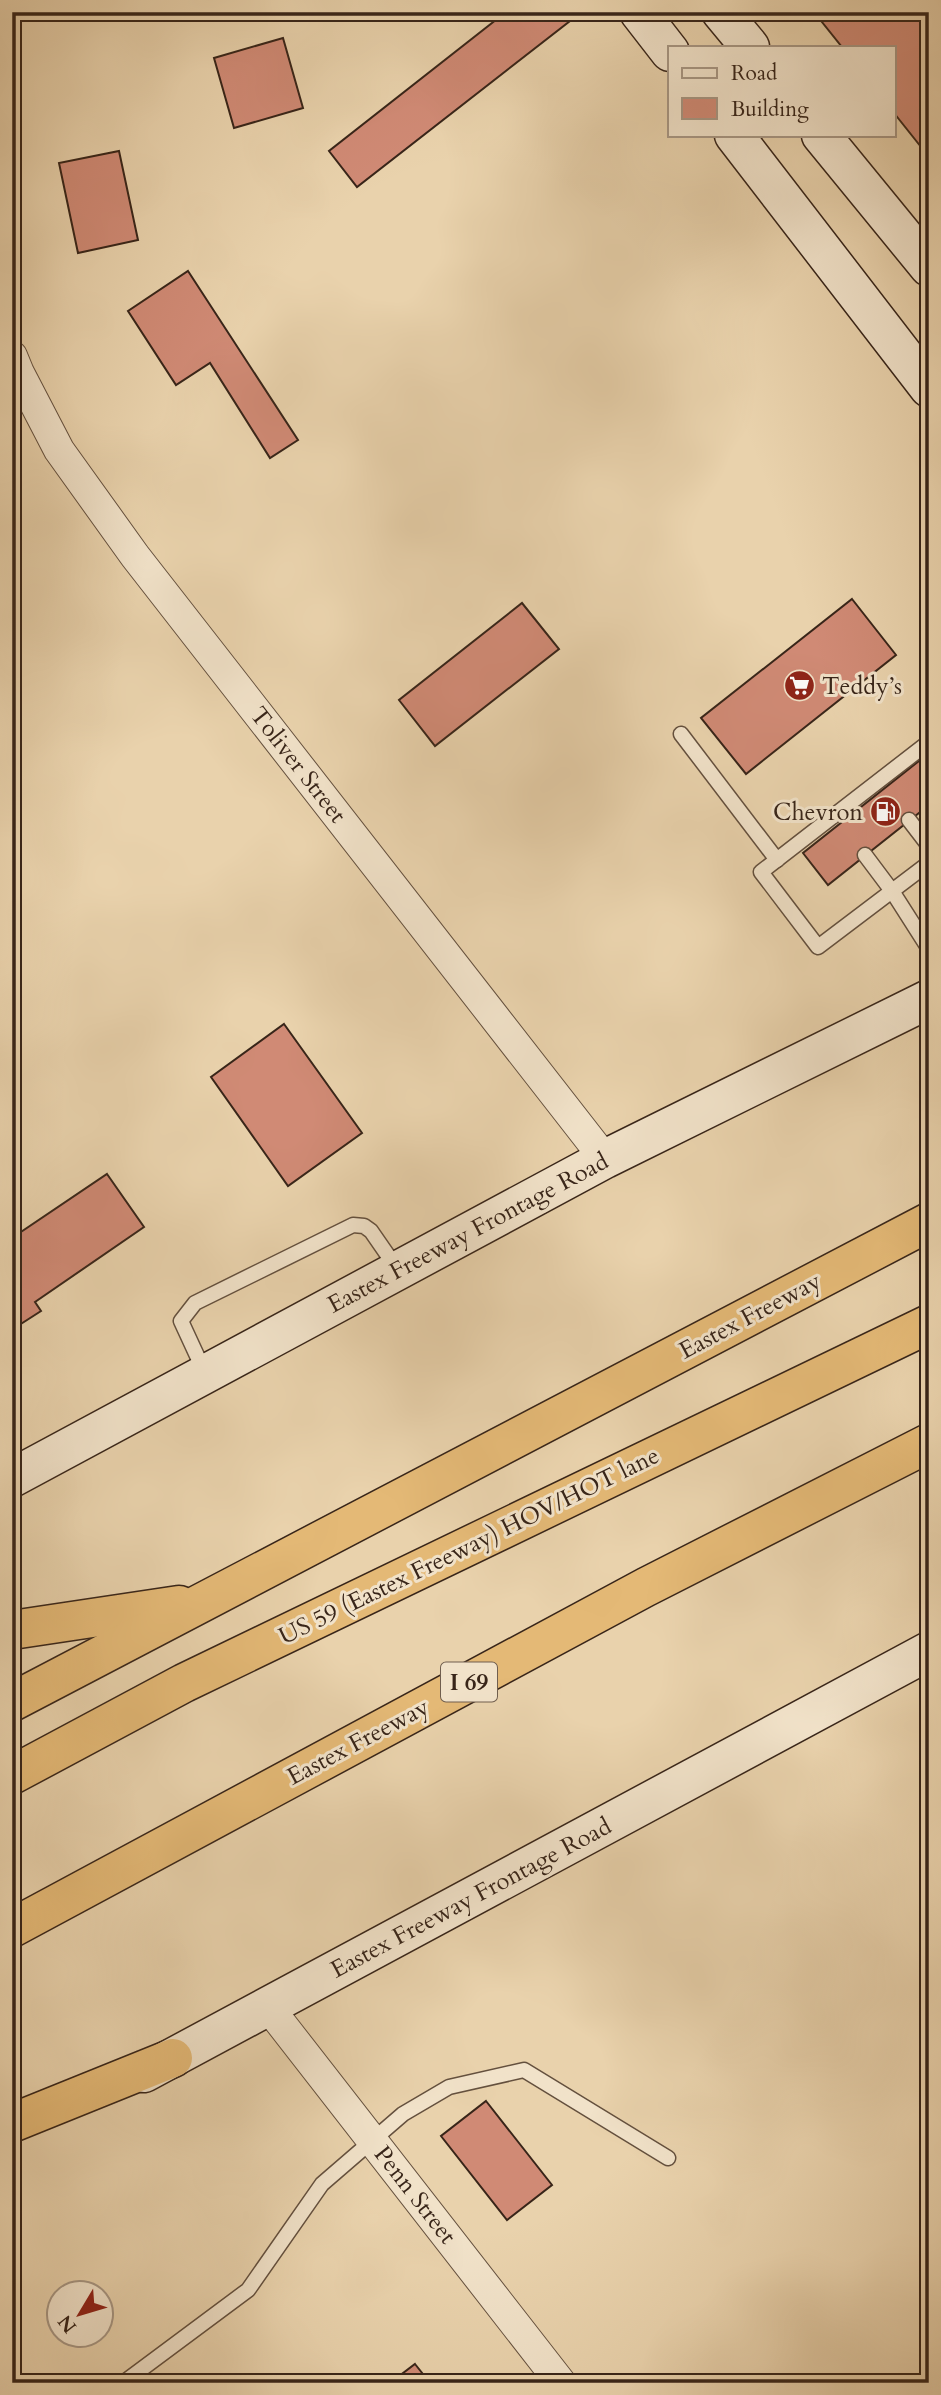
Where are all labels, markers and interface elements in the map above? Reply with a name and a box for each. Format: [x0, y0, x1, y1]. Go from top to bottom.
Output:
legend [668, 46, 895, 136]
text: Road [731, 59, 777, 88]
text: Building [731, 95, 809, 124]
supermarket icon: Teddy’s [782, 669, 816, 703]
place label: Teddy’s [822, 670, 902, 703]
street label: Toliver Street [242, 700, 354, 830]
fuel station icon: Chevron [869, 795, 903, 829]
place label: Chevron [773, 796, 863, 829]
street label: Eastex Freeway Frontage Road [322, 1145, 614, 1321]
street label: Eastex Freeway [673, 1265, 827, 1367]
street label: US 59 (Eastex Freeway) HOV/HOT lane [273, 1439, 665, 1653]
road number: I 69 [441, 1662, 497, 1702]
street label: Eastex Freeway [281, 1691, 435, 1793]
street label: Eastex Freeway Frontage Road [325, 1810, 617, 1986]
street label: Penn Street [366, 2139, 464, 2251]
north arrow [46, 2280, 116, 2350]
text: N [52, 2309, 83, 2338]

